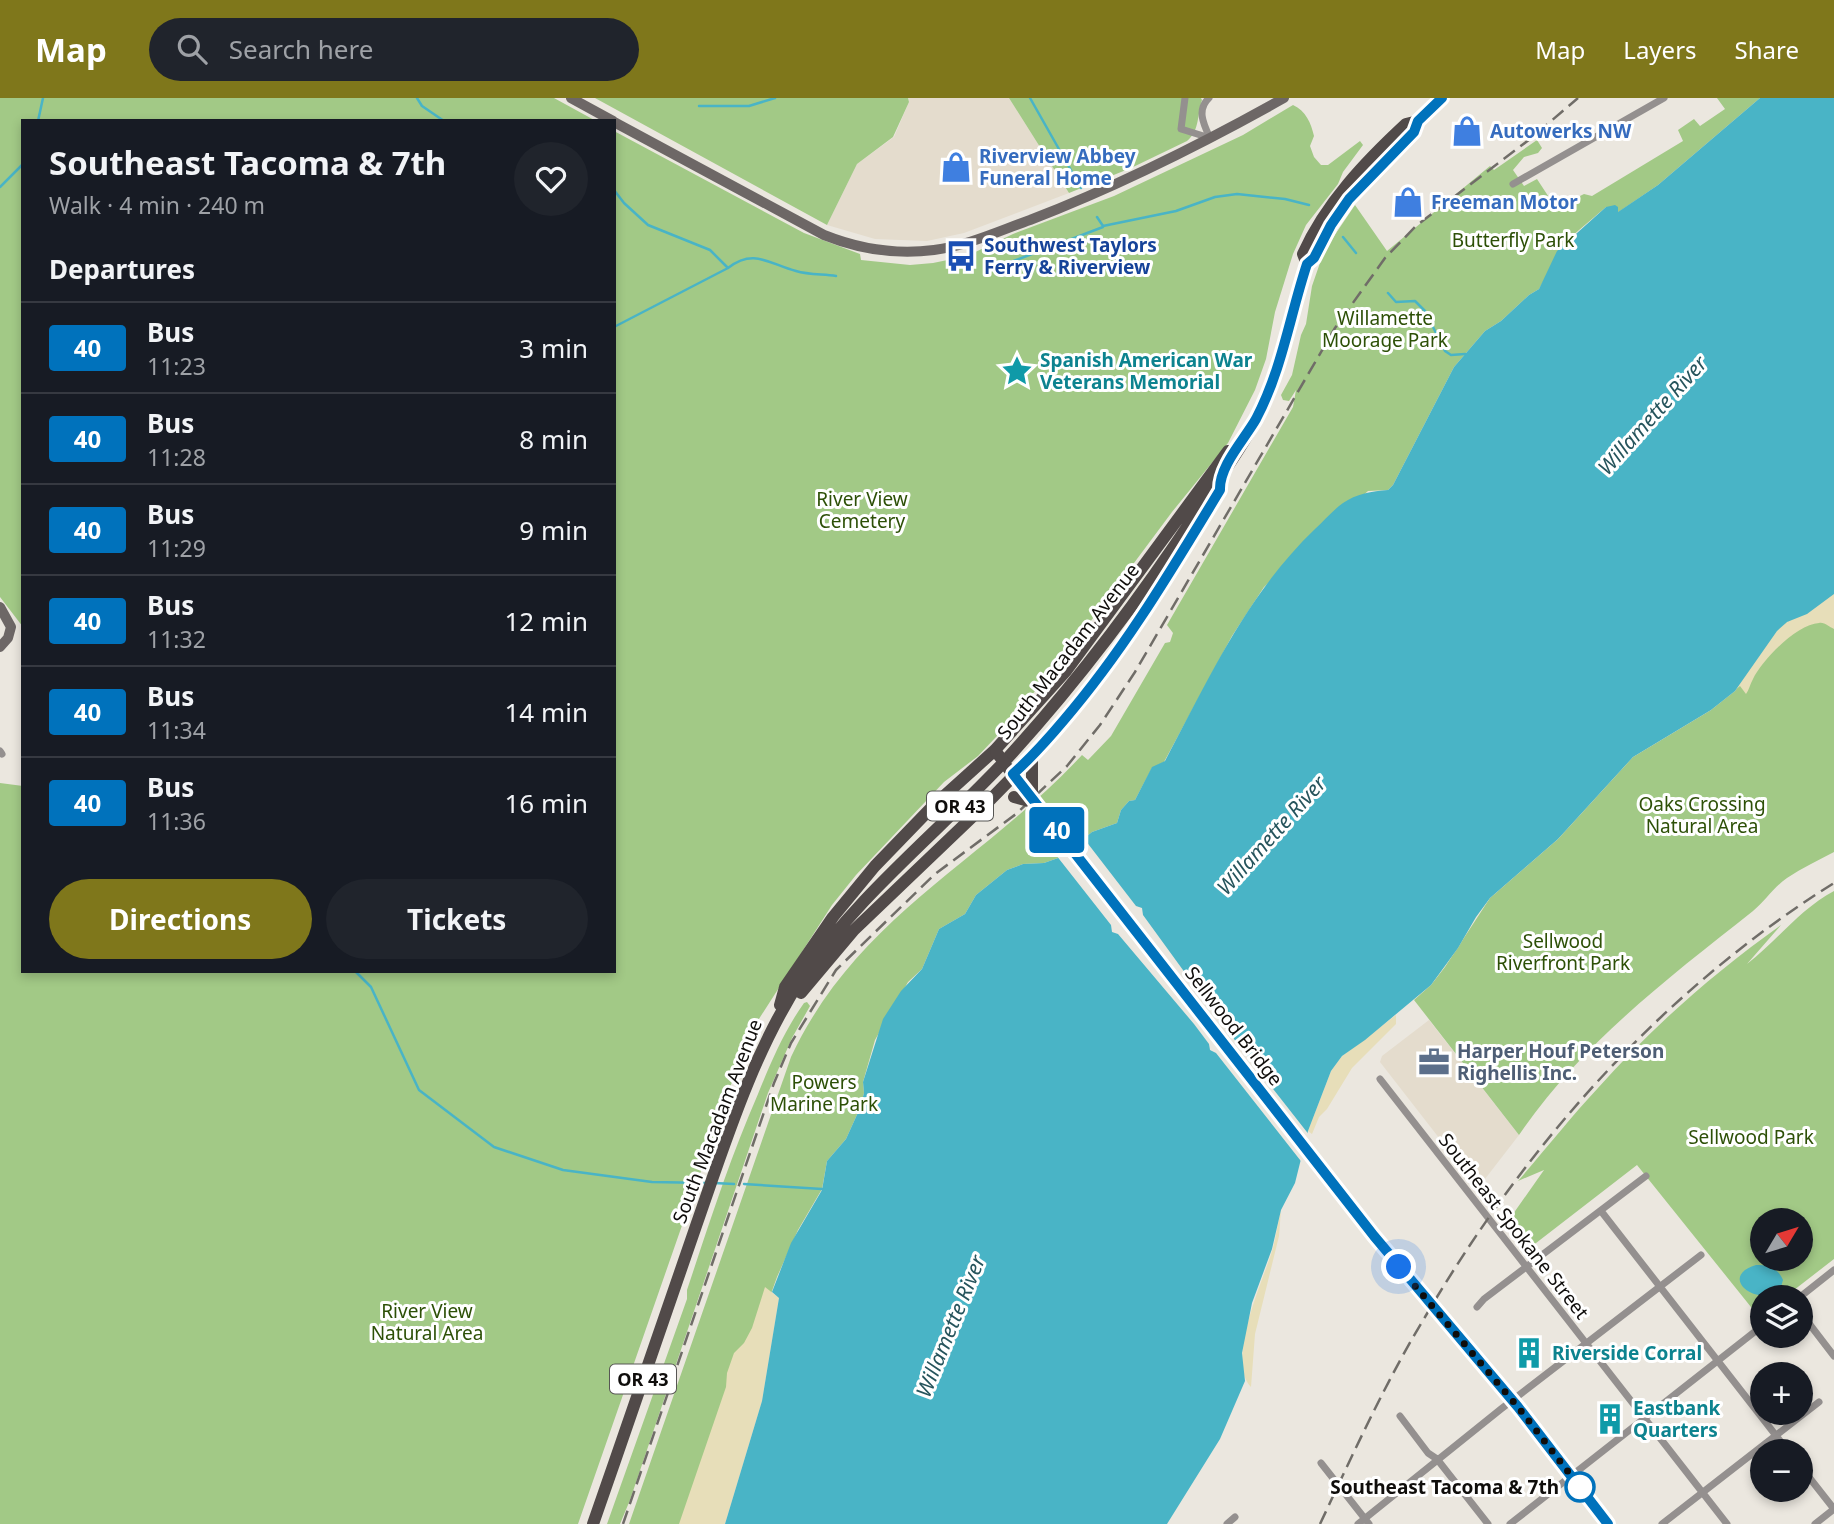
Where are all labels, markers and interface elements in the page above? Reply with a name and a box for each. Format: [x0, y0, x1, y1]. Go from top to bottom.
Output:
search box [149, 18, 639, 81]
text: Map [35, 27, 107, 72]
icon: search [173, 30, 211, 68]
text: Search here [229, 31, 373, 67]
text: Map [1535, 33, 1585, 66]
text: Layers [1623, 33, 1697, 66]
text: Share [1735, 33, 1799, 66]
shop icon: Autowerks NW [1450, 114, 1484, 148]
place label: Autowerks NW [1490, 118, 1632, 144]
text: Southeast Tacoma & 7th [49, 140, 446, 185]
button: heart [514, 142, 588, 216]
place label: Riverview Abbey Funeral Home [979, 143, 1136, 191]
shop icon: Riverview Abbey Funeral Home [939, 150, 973, 184]
shop icon: Freeman Motor [1391, 185, 1425, 219]
text: Walk · 4 min · 240 m [49, 189, 265, 221]
place label: Freeman Motor [1431, 189, 1578, 215]
park label: Butterfly Park [1452, 227, 1574, 253]
place label: Southwest Taylors Ferry & Riverview [984, 232, 1157, 280]
bus stop icon: Southwest Taylors Ferry & Riverview [944, 239, 978, 273]
text: Departures [49, 251, 195, 287]
park label: Willamette Moorage Park [1322, 305, 1448, 353]
text: Bus [147, 314, 194, 350]
text: 3 min [519, 330, 588, 366]
text: 40 [74, 331, 101, 364]
place label: Spanish American War Veterans Memorial [1040, 347, 1253, 395]
water label: Willamette River [1591, 348, 1714, 480]
text: 11:23 [147, 350, 206, 382]
place icon: Spanish American War Veterans Memorial [1000, 354, 1034, 388]
text: Bus [147, 405, 194, 441]
text: 8 min [519, 421, 588, 457]
text: 40 [74, 422, 101, 455]
text: 11:28 [147, 441, 206, 473]
park label: River View Cemetery [816, 486, 908, 534]
text: Bus [147, 496, 194, 532]
text: 9 min [519, 512, 588, 548]
text: 40 [74, 513, 101, 546]
text: 11:29 [147, 532, 206, 564]
street label: South Macadam Avenue [991, 558, 1145, 744]
text: Bus [147, 587, 194, 623]
text: 12 min [504, 603, 588, 639]
text: 40 [74, 604, 101, 637]
text: 11:32 [147, 623, 206, 655]
text: Bus [147, 678, 194, 714]
text: 14 min [504, 694, 588, 730]
text: 40 [74, 695, 101, 728]
text: 11:34 [147, 714, 206, 746]
water label: Willamette River [1210, 768, 1333, 900]
text: Bus [147, 769, 194, 805]
text: 16 min [504, 785, 588, 821]
text: 40 [74, 786, 101, 819]
park label: Oaks Crossing Natural Area [1638, 791, 1766, 839]
road number: OR 43 [927, 792, 993, 820]
text: 11:36 [147, 805, 206, 837]
line badge: 40 [1026, 807, 1088, 853]
text: 40 [1043, 813, 1071, 846]
button: Directions [49, 879, 312, 959]
button: Tickets [326, 879, 588, 959]
park label: Sellwood Riverfront Park [1496, 928, 1630, 976]
street label: Sellwood Bridge [1179, 961, 1289, 1091]
street label: South Macadam Avenue [666, 1015, 768, 1227]
place label: Harper Houf Peterson Righellis Inc. [1457, 1038, 1664, 1086]
office icon: Harper Houf Peterson Righellis Inc. [1417, 1045, 1451, 1079]
park label: Powers Marine Park [770, 1069, 878, 1117]
park label: Sellwood Park [1688, 1124, 1814, 1150]
street label: Southeast Spokane Street [1433, 1128, 1595, 1324]
north arrow [1750, 1208, 1813, 1270]
map controls [1750, 1208, 1813, 1502]
water label: Willamette River [909, 1249, 992, 1401]
your location [1381, 1249, 1416, 1284]
button: layers [1750, 1285, 1813, 1348]
park label: River View Natural Area [371, 1298, 483, 1346]
building icon: Riverside Corral [1512, 1336, 1546, 1370]
place label: Riverside Corral [1552, 1340, 1702, 1366]
button: + [1750, 1362, 1813, 1425]
road number: OR 43 [610, 1364, 676, 1394]
place label: Eastbank Quarters [1633, 1395, 1721, 1443]
building icon: Eastbank Quarters [1593, 1402, 1627, 1436]
button: − [1750, 1439, 1813, 1502]
marker: Southeast Tacoma & 7th [1565, 1472, 1595, 1502]
place label: Southeast Tacoma & 7th [1330, 1474, 1559, 1500]

